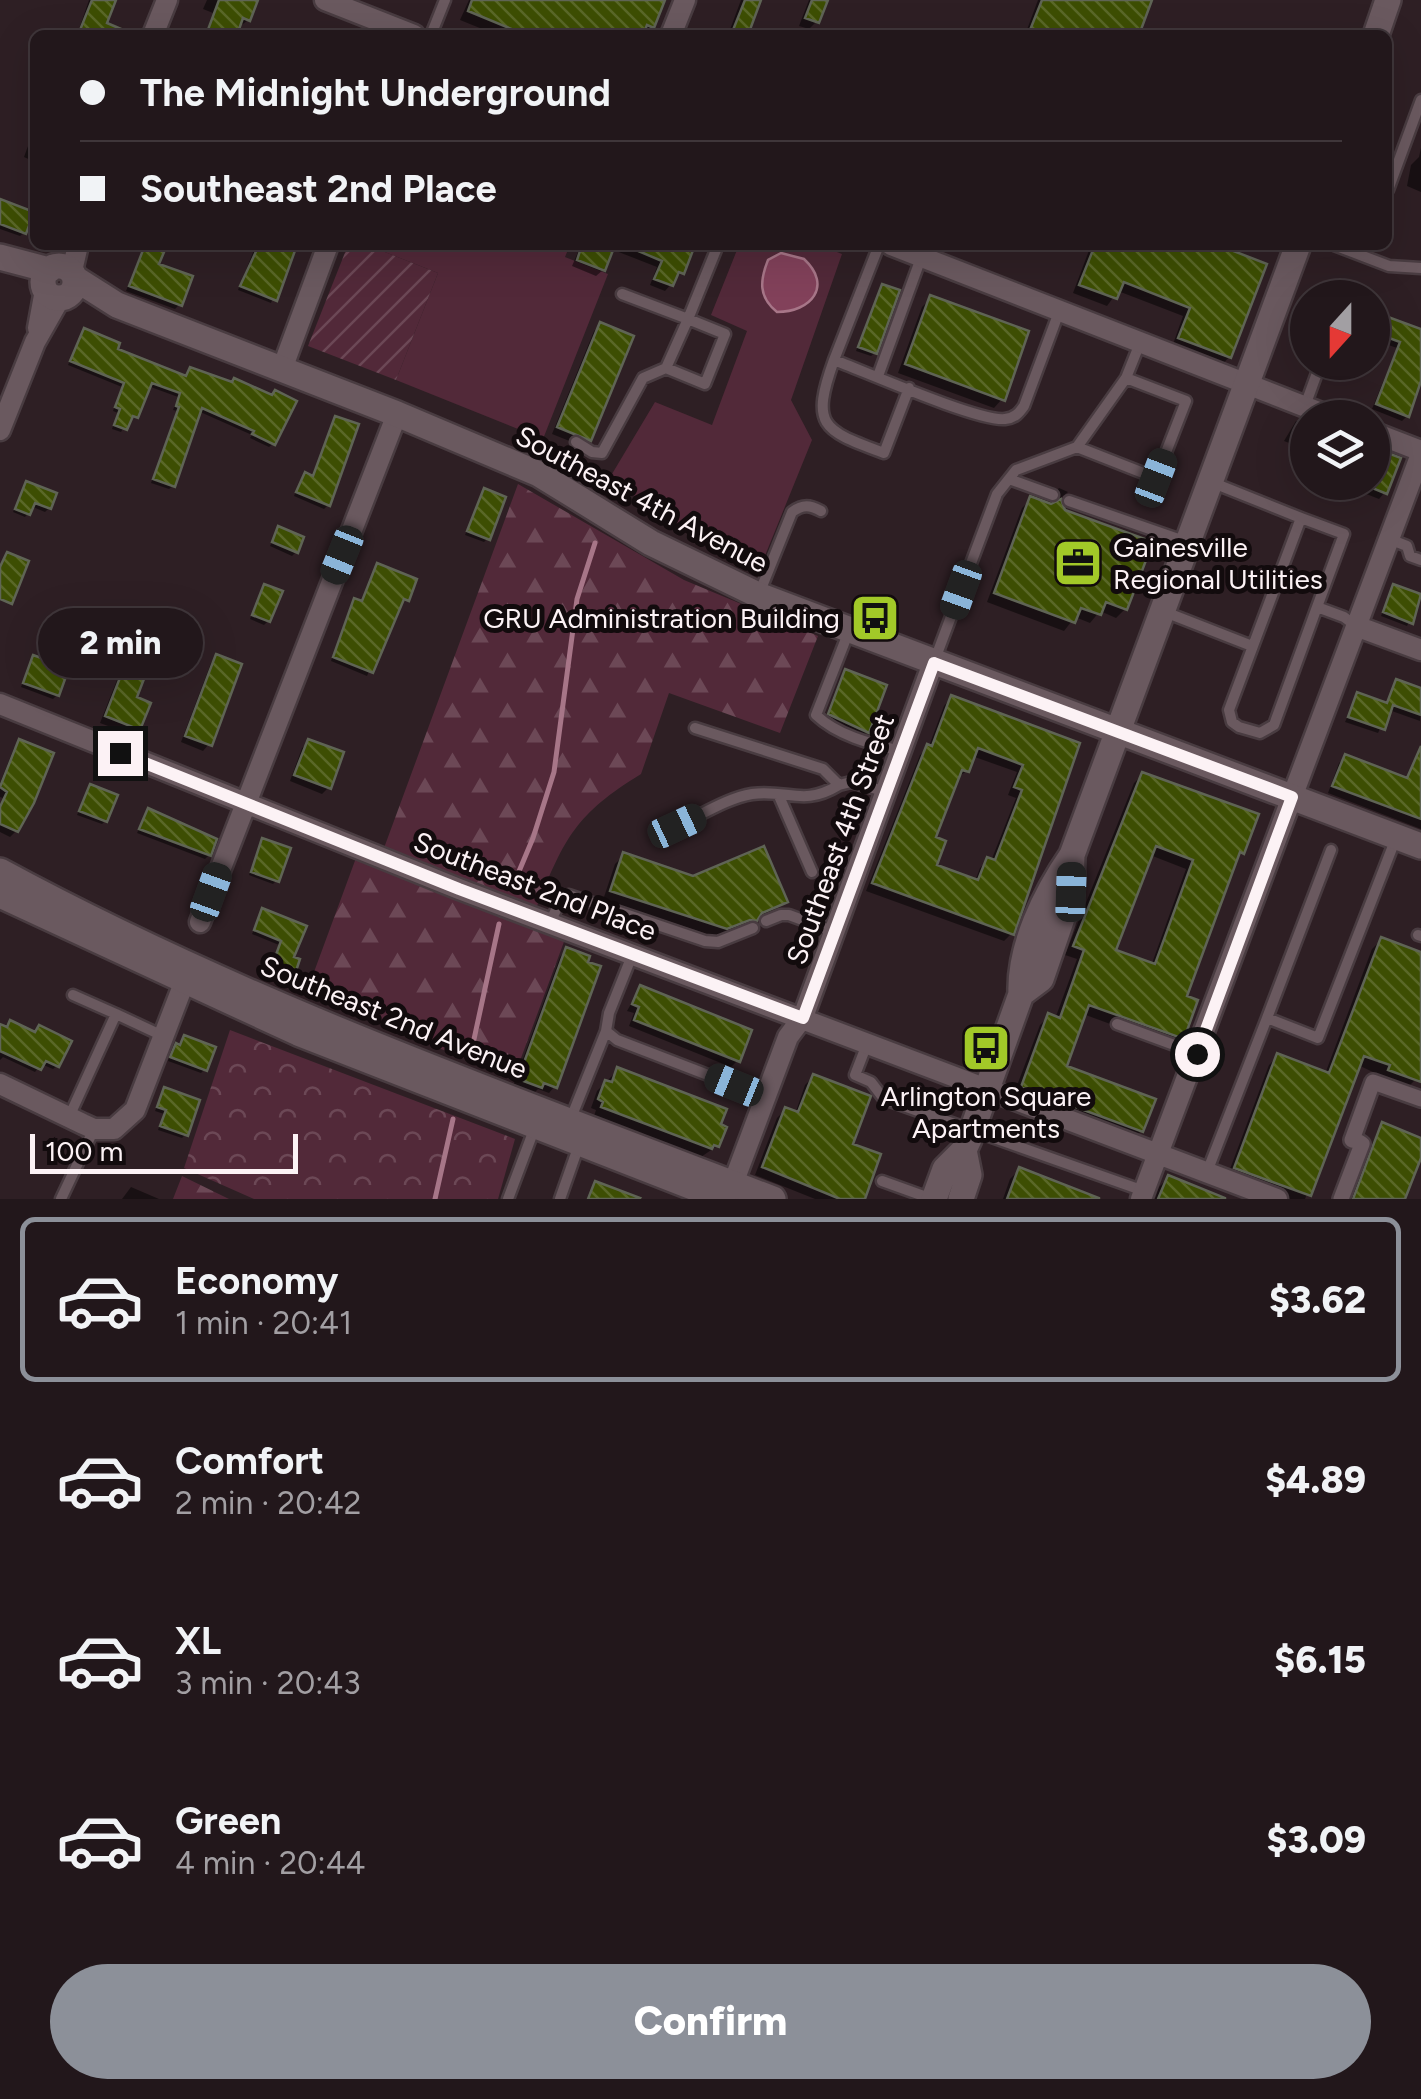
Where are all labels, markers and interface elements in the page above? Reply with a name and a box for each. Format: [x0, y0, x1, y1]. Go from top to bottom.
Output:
text: The Midnight Underground [140, 70, 611, 116]
text: Southeast 2nd Place [140, 166, 497, 212]
north arrow [1290, 280, 1390, 380]
map controls [1290, 280, 1390, 500]
button: layers [1290, 400, 1390, 500]
street label: Southeast 4th Avenue [510, 418, 774, 580]
car [1131, 445, 1181, 511]
car [317, 522, 367, 588]
place label: Gainesville Regional Utilities [1113, 530, 1323, 596]
office icon: Gainesville Regional Utilities [1052, 537, 1104, 589]
car [937, 557, 985, 623]
bus stop icon: GRU Administration Building [849, 592, 901, 644]
place label: GRU Administration Building [483, 601, 840, 635]
callout: 2 min [38, 608, 202, 678]
text: 2 min [80, 624, 161, 662]
street label: Southeast 4th Street [779, 709, 901, 969]
route end [98, 731, 143, 776]
car [643, 800, 711, 852]
street label: Southeast 2nd Place [409, 824, 661, 948]
car [187, 859, 235, 925]
car [1055, 861, 1087, 923]
street label: Southeast 2nd Avenue [256, 948, 532, 1086]
bus stop icon: Arlington Square Apartments [960, 1022, 1012, 1074]
route start [1175, 1032, 1220, 1077]
car [701, 1060, 767, 1110]
place label: Arlington Square Apartments [881, 1079, 1091, 1145]
scale bar [30, 1129, 298, 1174]
text: 100 m [45, 1134, 123, 1168]
icon: car [55, 1255, 145, 1345]
text: Economy [175, 1258, 338, 1304]
text: $3.62 [1269, 1277, 1366, 1323]
text: 1 min · 20:41 [175, 1304, 352, 1342]
icon: car [55, 1435, 145, 1525]
text: Comfort [175, 1438, 324, 1484]
text: $4.89 [1265, 1457, 1366, 1503]
text: 2 min · 20:42 [175, 1484, 362, 1522]
icon: car [55, 1615, 145, 1705]
text: XL [175, 1618, 221, 1664]
text: $6.15 [1274, 1637, 1366, 1683]
text: 3 min · 20:43 [175, 1664, 361, 1702]
icon: car [55, 1795, 145, 1885]
text: Green [175, 1798, 281, 1844]
text: $3.09 [1267, 1817, 1366, 1863]
text: 4 min · 20:44 [175, 1844, 365, 1882]
button: Confirm [50, 1964, 1371, 2079]

